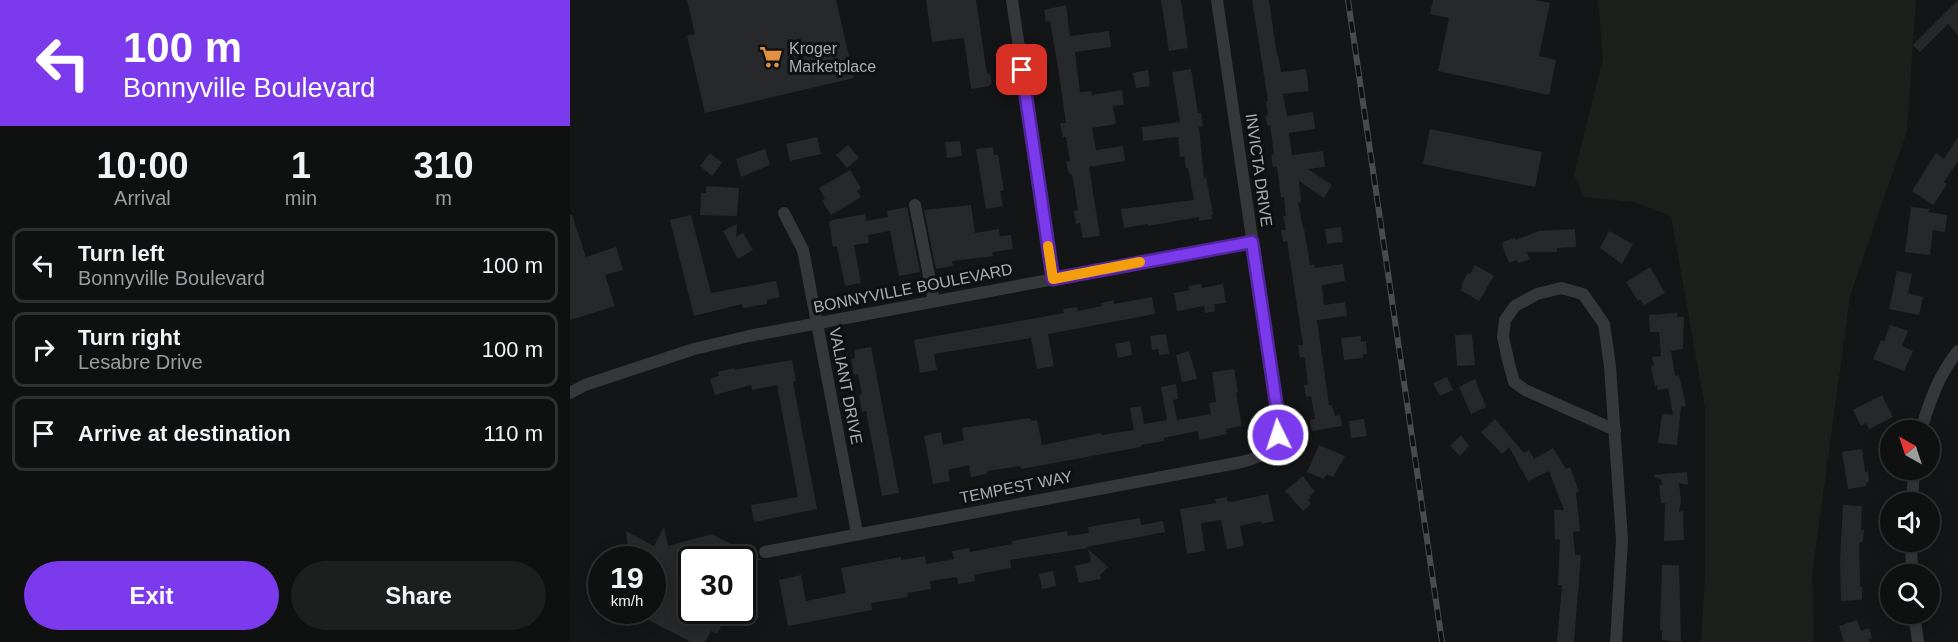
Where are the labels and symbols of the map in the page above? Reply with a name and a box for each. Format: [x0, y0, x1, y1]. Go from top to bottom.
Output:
place label: Kroger Marketplace [789, 40, 876, 75]
supermarket icon: Kroger Marketplace [758, 44, 784, 70]
pin [996, 44, 1047, 95]
street label: INVICTA DRIVE [1243, 112, 1275, 228]
street label: BONNYVILLE BOULEVARD [812, 260, 1014, 316]
street label: VALIANT DRIVE [826, 326, 866, 446]
position arrow [1246, 403, 1310, 467]
north arrow [1880, 420, 1940, 480]
street label: TEMPEST WAY [958, 468, 1074, 506]
speed limit sign: 30 [678, 546, 756, 624]

